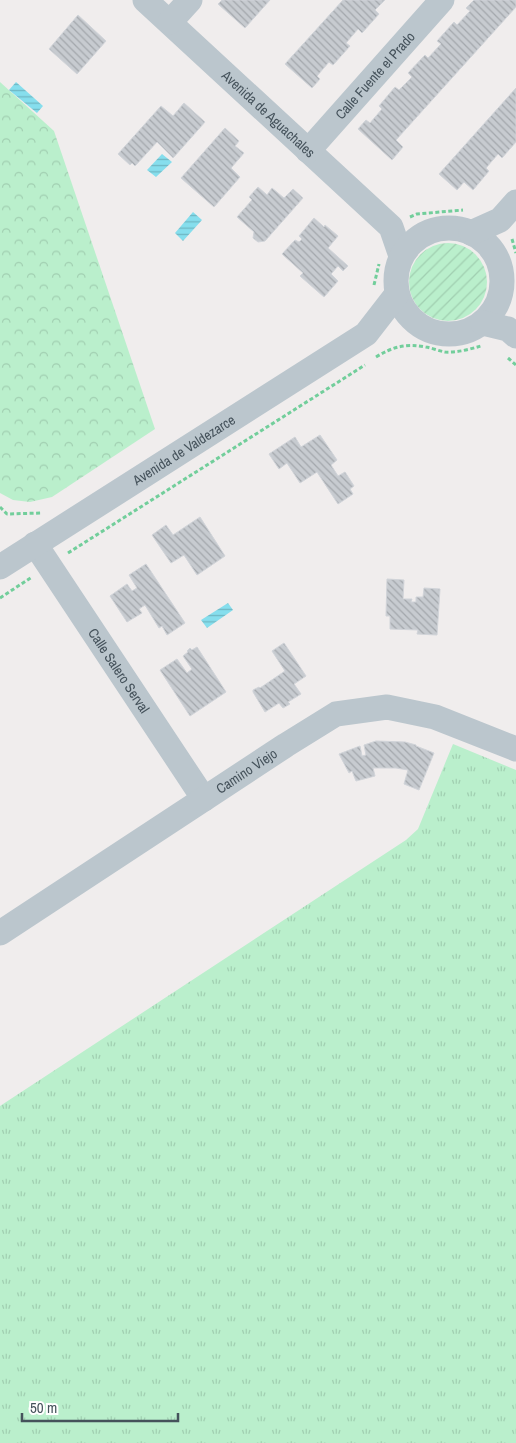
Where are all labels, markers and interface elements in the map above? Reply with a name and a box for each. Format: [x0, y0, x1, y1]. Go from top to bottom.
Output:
street label: Calle Fuente el Prado [331, 28, 419, 123]
street label: Avenida de Aguachales [217, 66, 319, 162]
street label: Avenida de Valdezarce [129, 411, 238, 490]
street label: Calle Salero Serval [84, 625, 154, 717]
street label: Camino Viejo [213, 744, 280, 798]
scale bar [22, 1390, 179, 1422]
text: 50 m [30, 1397, 57, 1418]

